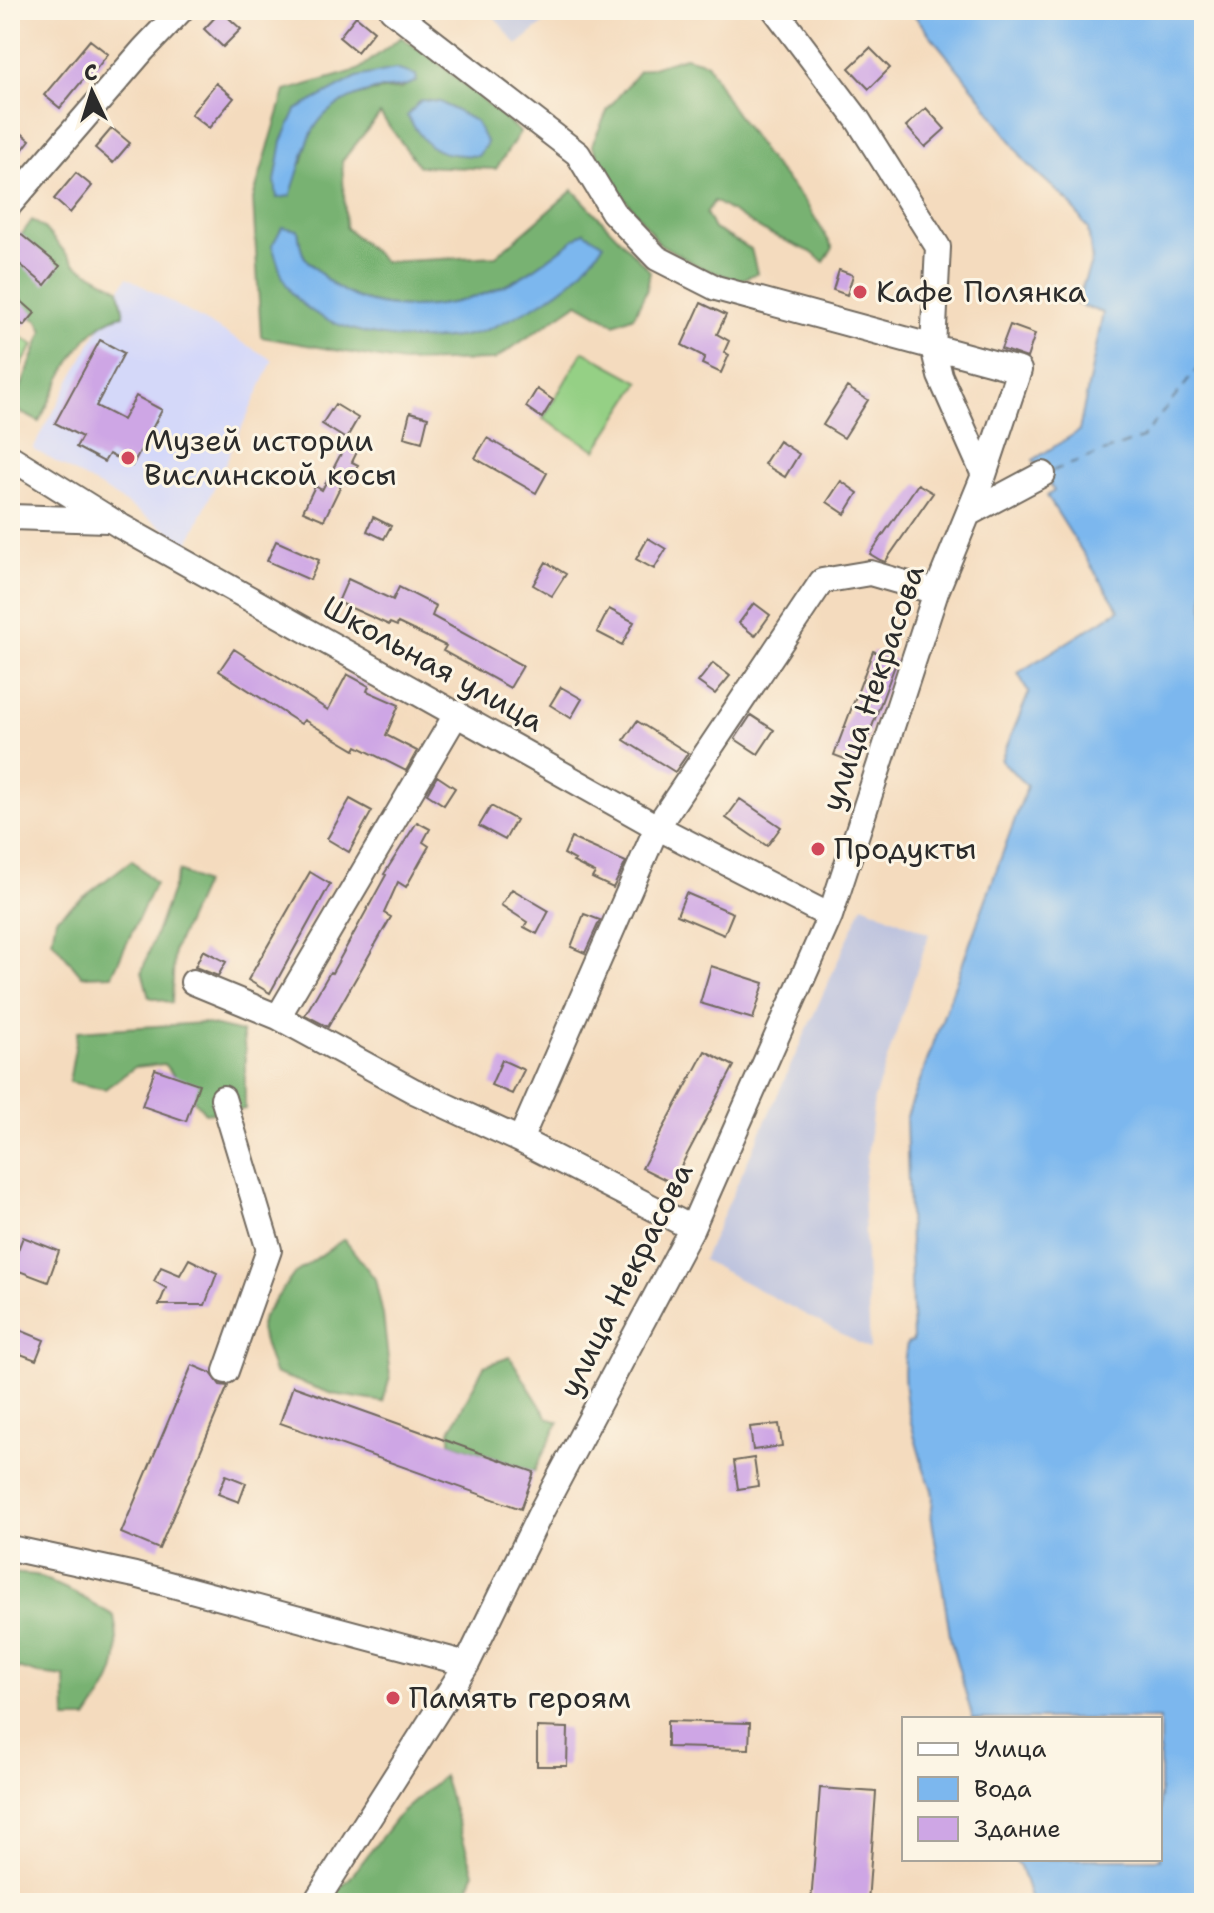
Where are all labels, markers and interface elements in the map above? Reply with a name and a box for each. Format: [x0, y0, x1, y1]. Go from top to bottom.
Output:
north arrow [52, 52, 132, 132]
text: С [83, 58, 98, 87]
place label: Кафе Полянка [876, 271, 1087, 312]
marker: Кафе Полянка [851, 283, 869, 301]
place label: Музей истории Вислинской косы [144, 420, 397, 495]
marker: Музей истории Вислинской косы [119, 449, 137, 467]
street label: улица Некрасова [811, 559, 934, 816]
street label: Школьная улица [315, 586, 551, 742]
place label: Продукты [834, 828, 977, 869]
marker: Продукты [809, 840, 827, 858]
street label: улица Некрасова [549, 1155, 702, 1404]
place label: Память героям [409, 1677, 631, 1718]
marker: Память героям [384, 1689, 402, 1707]
legend [902, 1717, 1162, 1861]
text: Улица [974, 1733, 1047, 1765]
text: Вода [974, 1773, 1032, 1805]
text: Здание [974, 1813, 1061, 1845]

